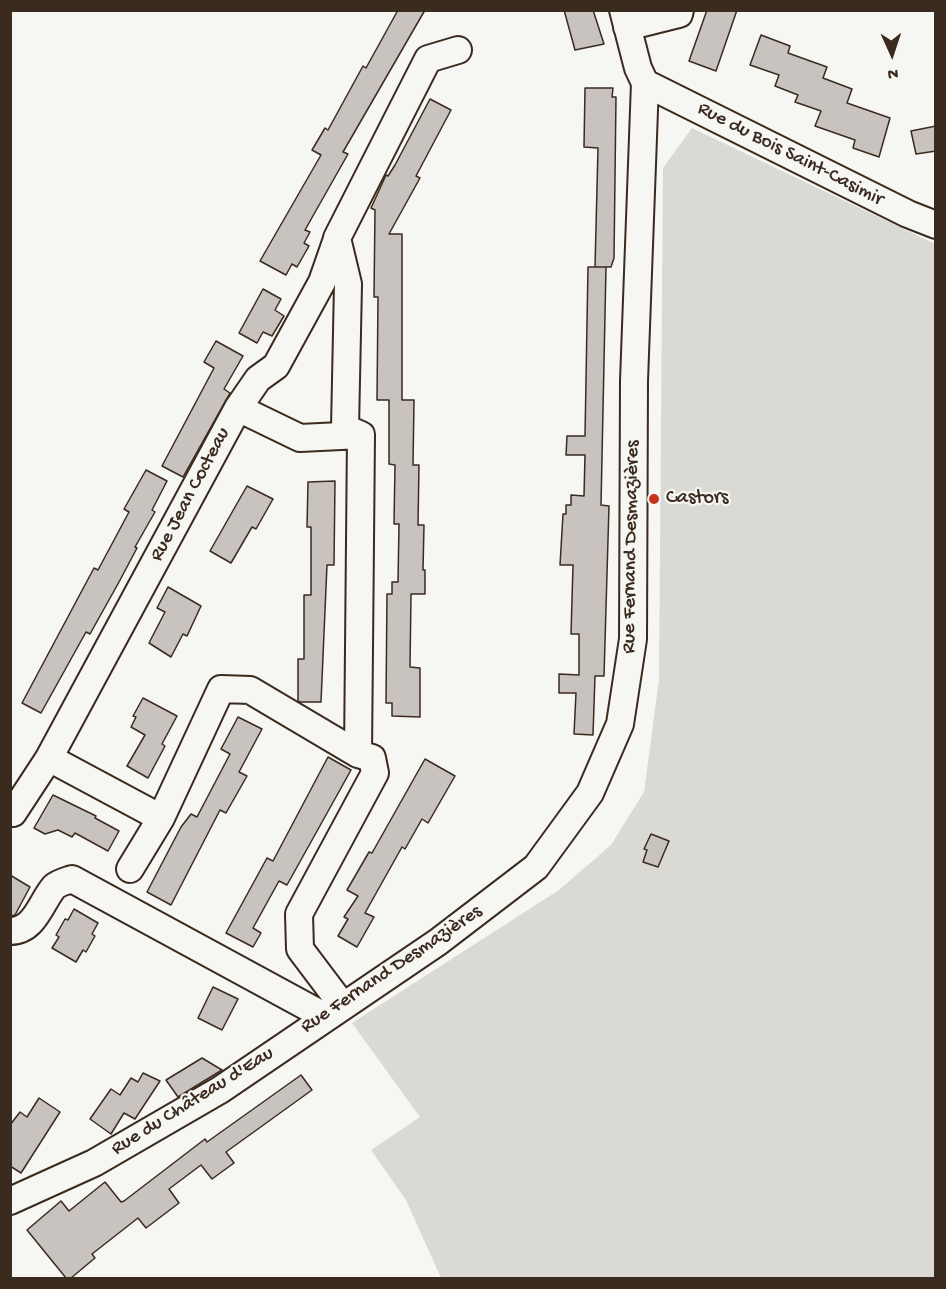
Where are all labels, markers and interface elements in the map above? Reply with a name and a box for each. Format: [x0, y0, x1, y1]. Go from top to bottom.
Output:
north arrow [862, 24, 922, 84]
text: N [887, 63, 899, 82]
street label: Rue du Bois Saint-Casimir [693, 98, 887, 212]
street label: Rue Jean Cocteau [146, 424, 236, 566]
street label: Rue Fernand Desmazières [618, 440, 646, 654]
place label: Castors [666, 487, 728, 511]
marker: Castors [647, 492, 661, 506]
street label: Rue Fernand Desmazières [297, 900, 487, 1040]
street label: Rue du Château d'Eau [107, 1042, 279, 1162]

